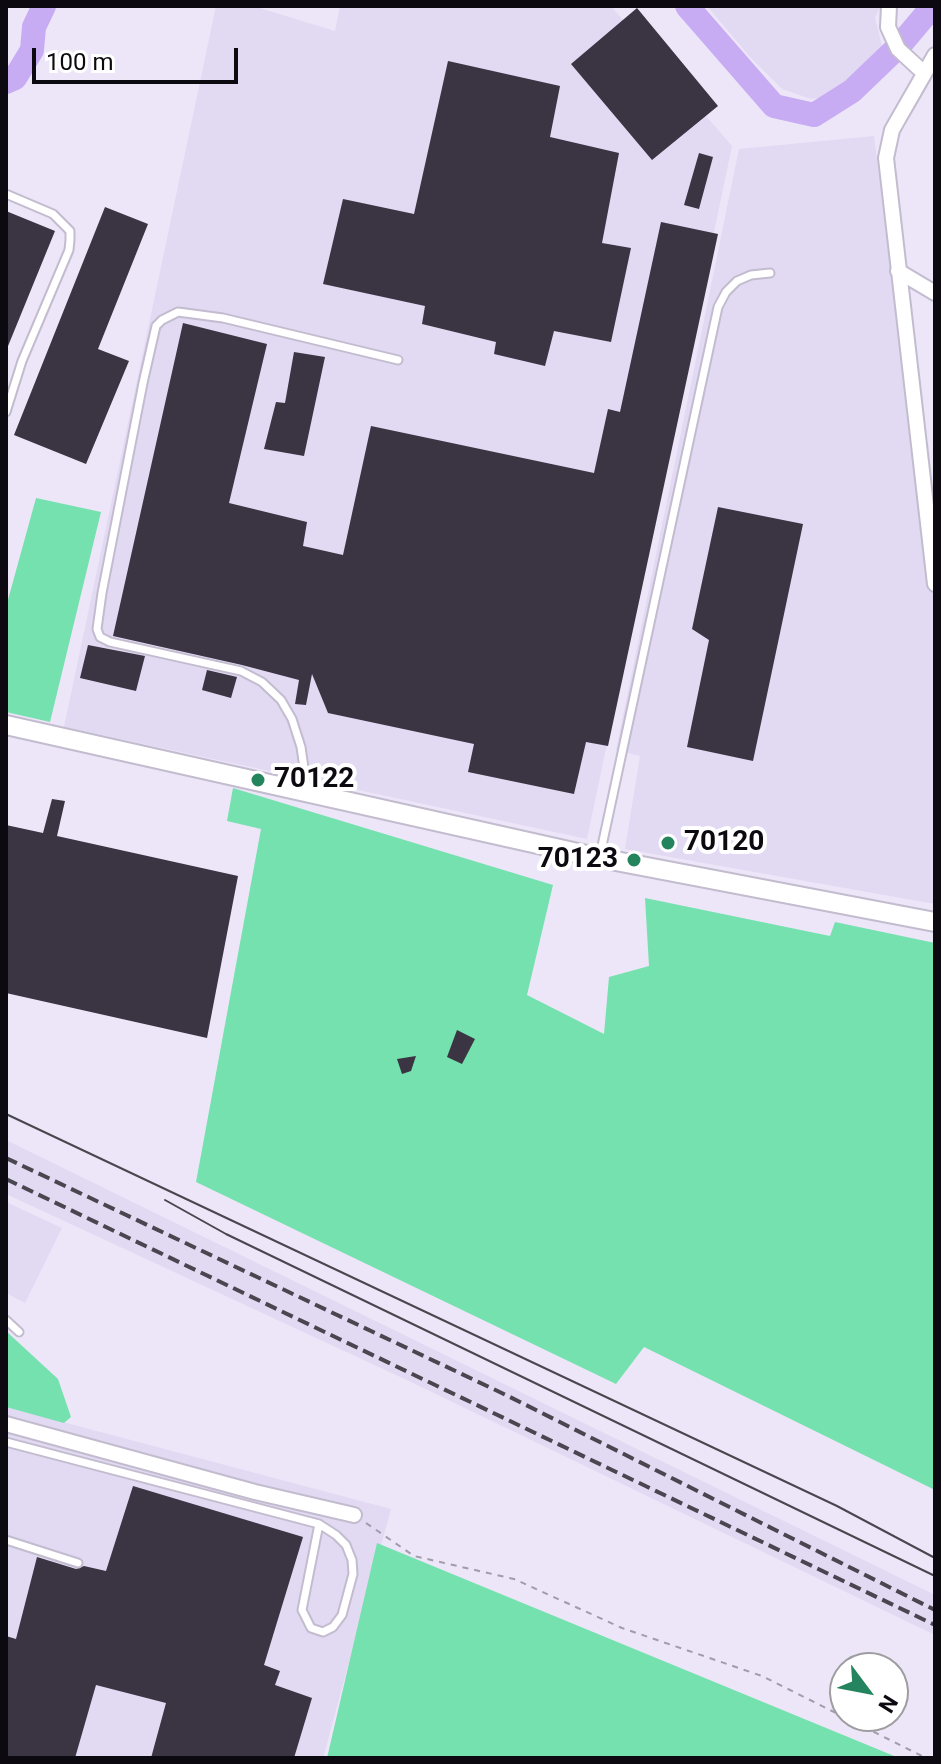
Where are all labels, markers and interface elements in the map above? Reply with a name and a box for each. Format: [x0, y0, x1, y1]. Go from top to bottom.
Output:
scale bar [36, 32, 242, 82]
text: 100 m [46, 48, 113, 76]
place label: 70122 [274, 763, 354, 797]
marker: 70122 [249, 771, 267, 789]
place label: 70120 [684, 826, 764, 860]
marker: 70120 [659, 834, 677, 852]
place label: 70123 [538, 843, 618, 877]
marker: 70123 [625, 851, 643, 869]
north arrow [829, 1652, 909, 1732]
text: N [873, 1691, 903, 1717]

